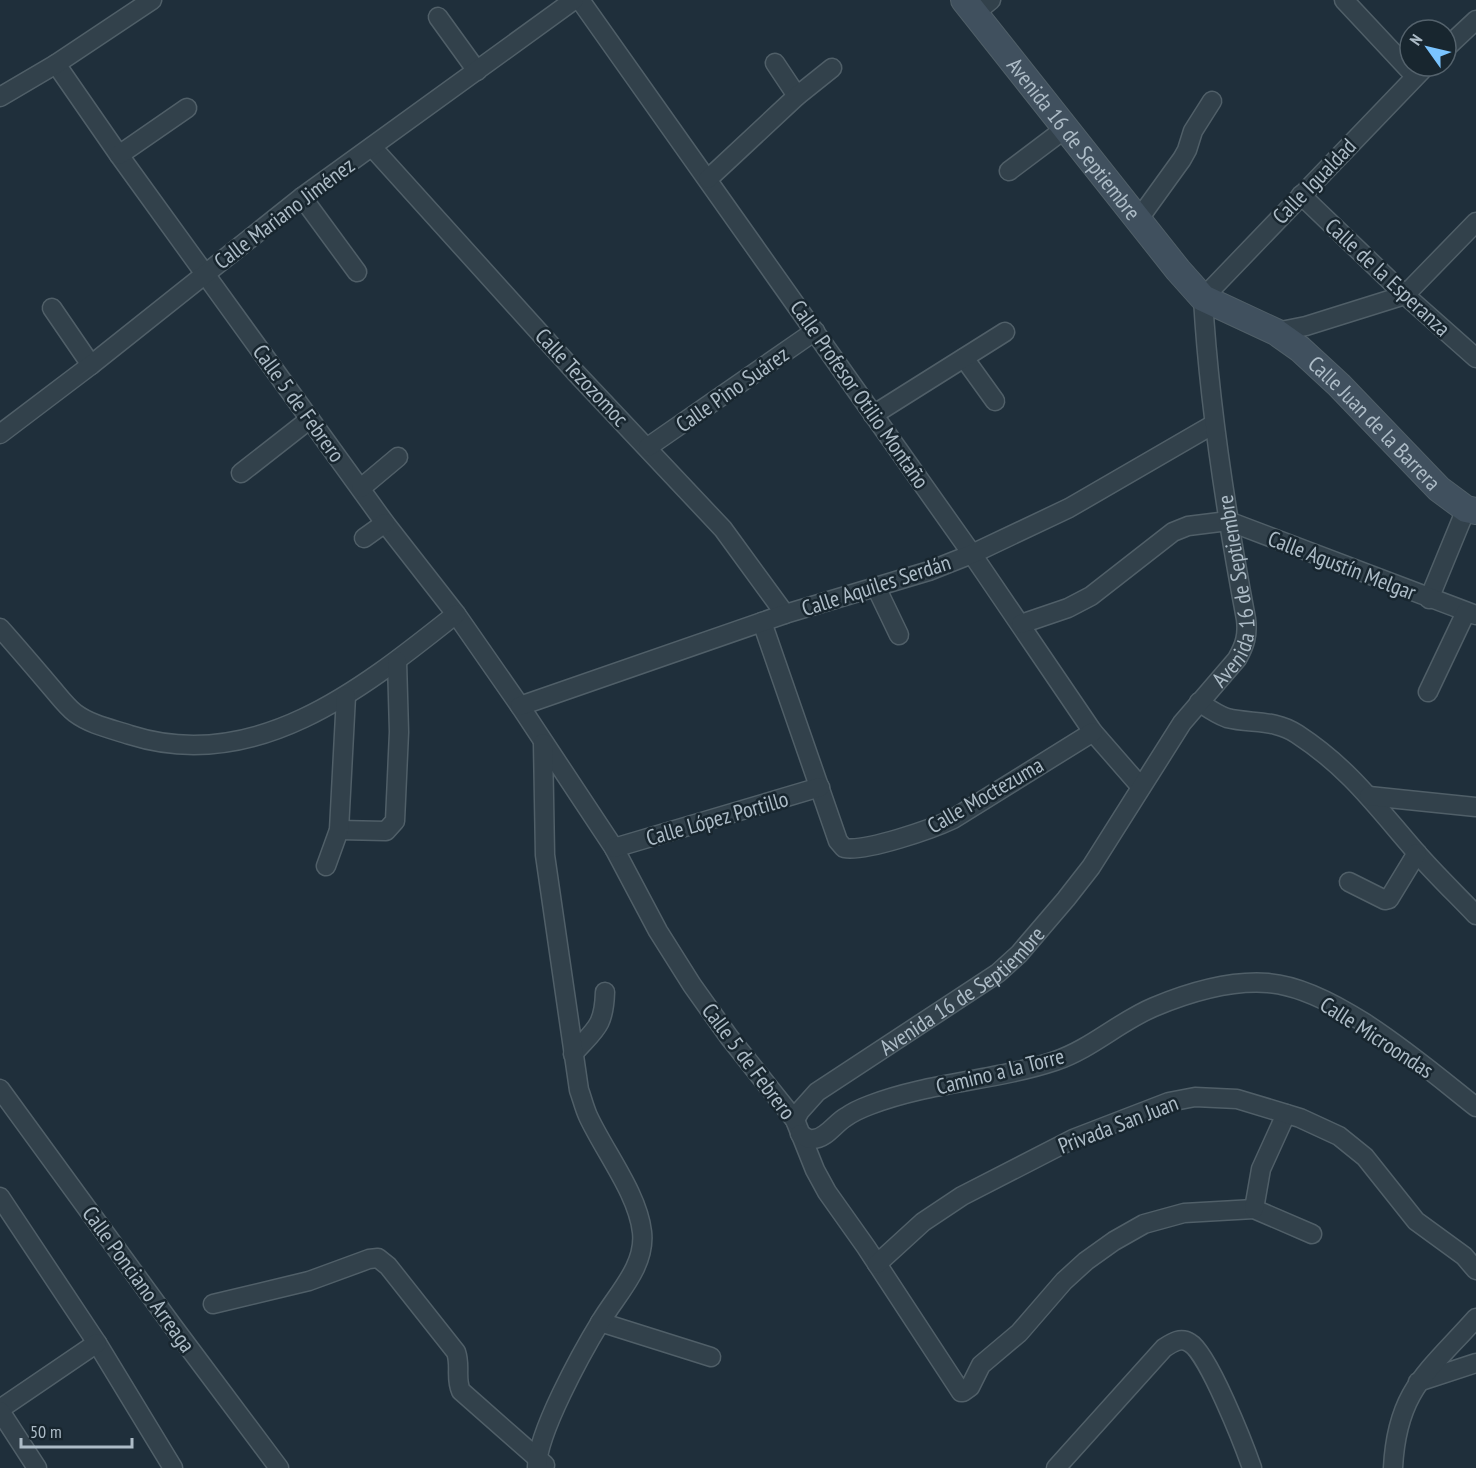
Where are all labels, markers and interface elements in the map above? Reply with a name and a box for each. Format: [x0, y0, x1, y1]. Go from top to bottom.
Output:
north arrow [1398, 18, 1458, 78]
text: N [1405, 30, 1426, 49]
street label: Avenida 16 de Septiembre [1001, 52, 1147, 226]
street label: Calle Igualdad [1266, 132, 1362, 230]
street label: Calle Mariano Jiménez [208, 151, 360, 275]
street label: Calle de la Esperanza [1320, 212, 1456, 342]
street label: Calle Profesor Otilio Montaño [784, 294, 936, 494]
street label: Calle Tezozomoc [529, 322, 635, 432]
street label: Calle 5 de Febrero [247, 339, 351, 467]
street label: Calle Pino Suárez [670, 340, 794, 438]
street label: Calle Juan de la Barrera [1302, 350, 1447, 496]
street label: Avenida 16 de Septiembre [1205, 493, 1261, 693]
street label: Calle Agustín Melgar [1264, 524, 1420, 606]
street label: Calle Aquiles Serdán [798, 548, 954, 622]
street label: Calle Moctezuma [922, 751, 1048, 839]
street label: Calle López Portillo [643, 784, 791, 852]
street label: Avenida 16 de Septiembre [874, 920, 1051, 1061]
street label: Calle Microondas [1315, 990, 1439, 1084]
street label: Calle 5 de Febrero [696, 997, 802, 1125]
street label: Camino a la Torre [933, 1042, 1067, 1100]
street label: Privada San Juan [1054, 1088, 1182, 1160]
street label: Calle Ponciano Arreaga [76, 1200, 202, 1358]
scale bar [21, 1411, 132, 1449]
text: 50 m [30, 1420, 62, 1443]

